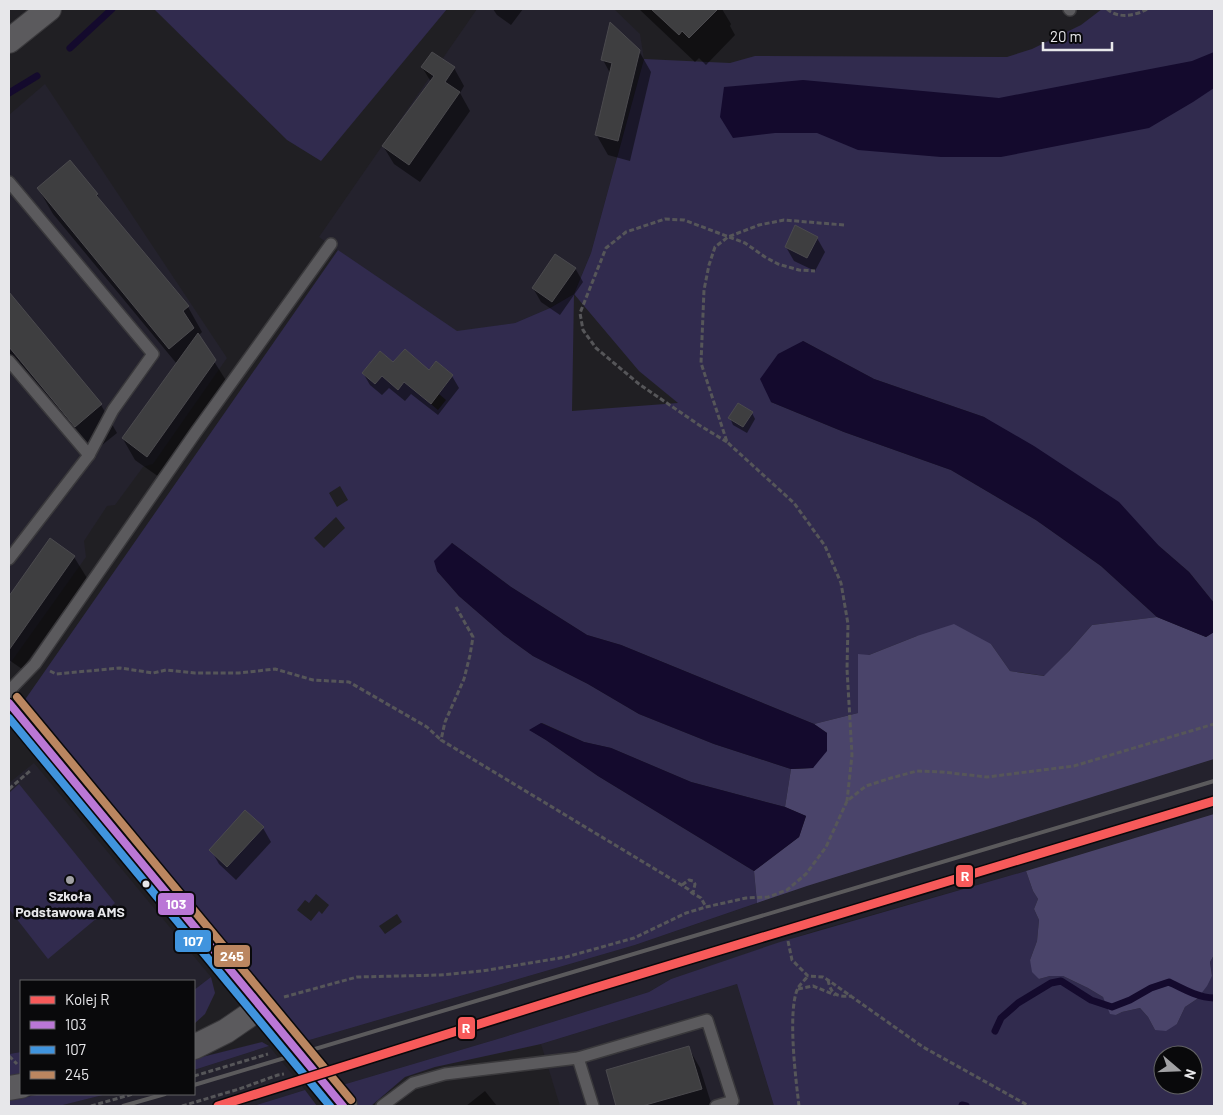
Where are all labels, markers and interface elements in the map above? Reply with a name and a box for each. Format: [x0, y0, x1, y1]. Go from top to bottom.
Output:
scale bar [1043, 20, 1112, 52]
text: 20 m [1050, 27, 1082, 45]
line badge: R [955, 864, 974, 888]
text: R [961, 867, 970, 884]
marker: Szkoła Podstawowa AMS [64, 874, 76, 886]
unlabelled marker [141, 879, 151, 889]
place label: Szkoła Podstawowa AMS [15, 887, 125, 920]
line badge: 103 [157, 892, 195, 916]
text: 103 [166, 895, 186, 912]
line badge: 107 [174, 929, 212, 953]
text: 107 [183, 932, 203, 949]
line badge: 245 [213, 944, 251, 968]
text: 245 [220, 947, 244, 964]
legend [20, 980, 195, 1095]
text: Kolej R [65, 990, 109, 1008]
text: 103 [65, 1015, 86, 1033]
line badge: R [457, 1016, 476, 1040]
text: R [462, 1019, 471, 1036]
text: 107 [65, 1040, 86, 1058]
north arrow [1153, 1045, 1203, 1095]
text: 245 [65, 1065, 89, 1083]
text: N [1181, 1067, 1200, 1082]

